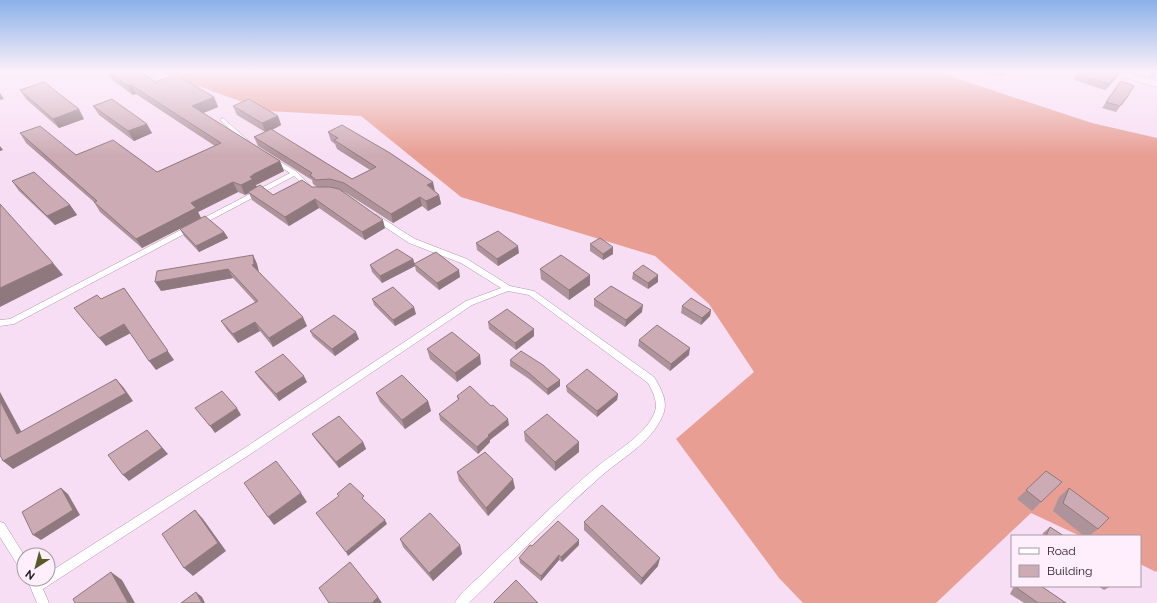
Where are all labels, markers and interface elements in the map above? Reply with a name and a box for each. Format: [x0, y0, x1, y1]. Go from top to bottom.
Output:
legend [1011, 535, 1141, 587]
text: Road [1047, 544, 1076, 558]
north arrow [16, 547, 56, 587]
text: Building [1047, 564, 1093, 578]
text: N [23, 567, 38, 582]

